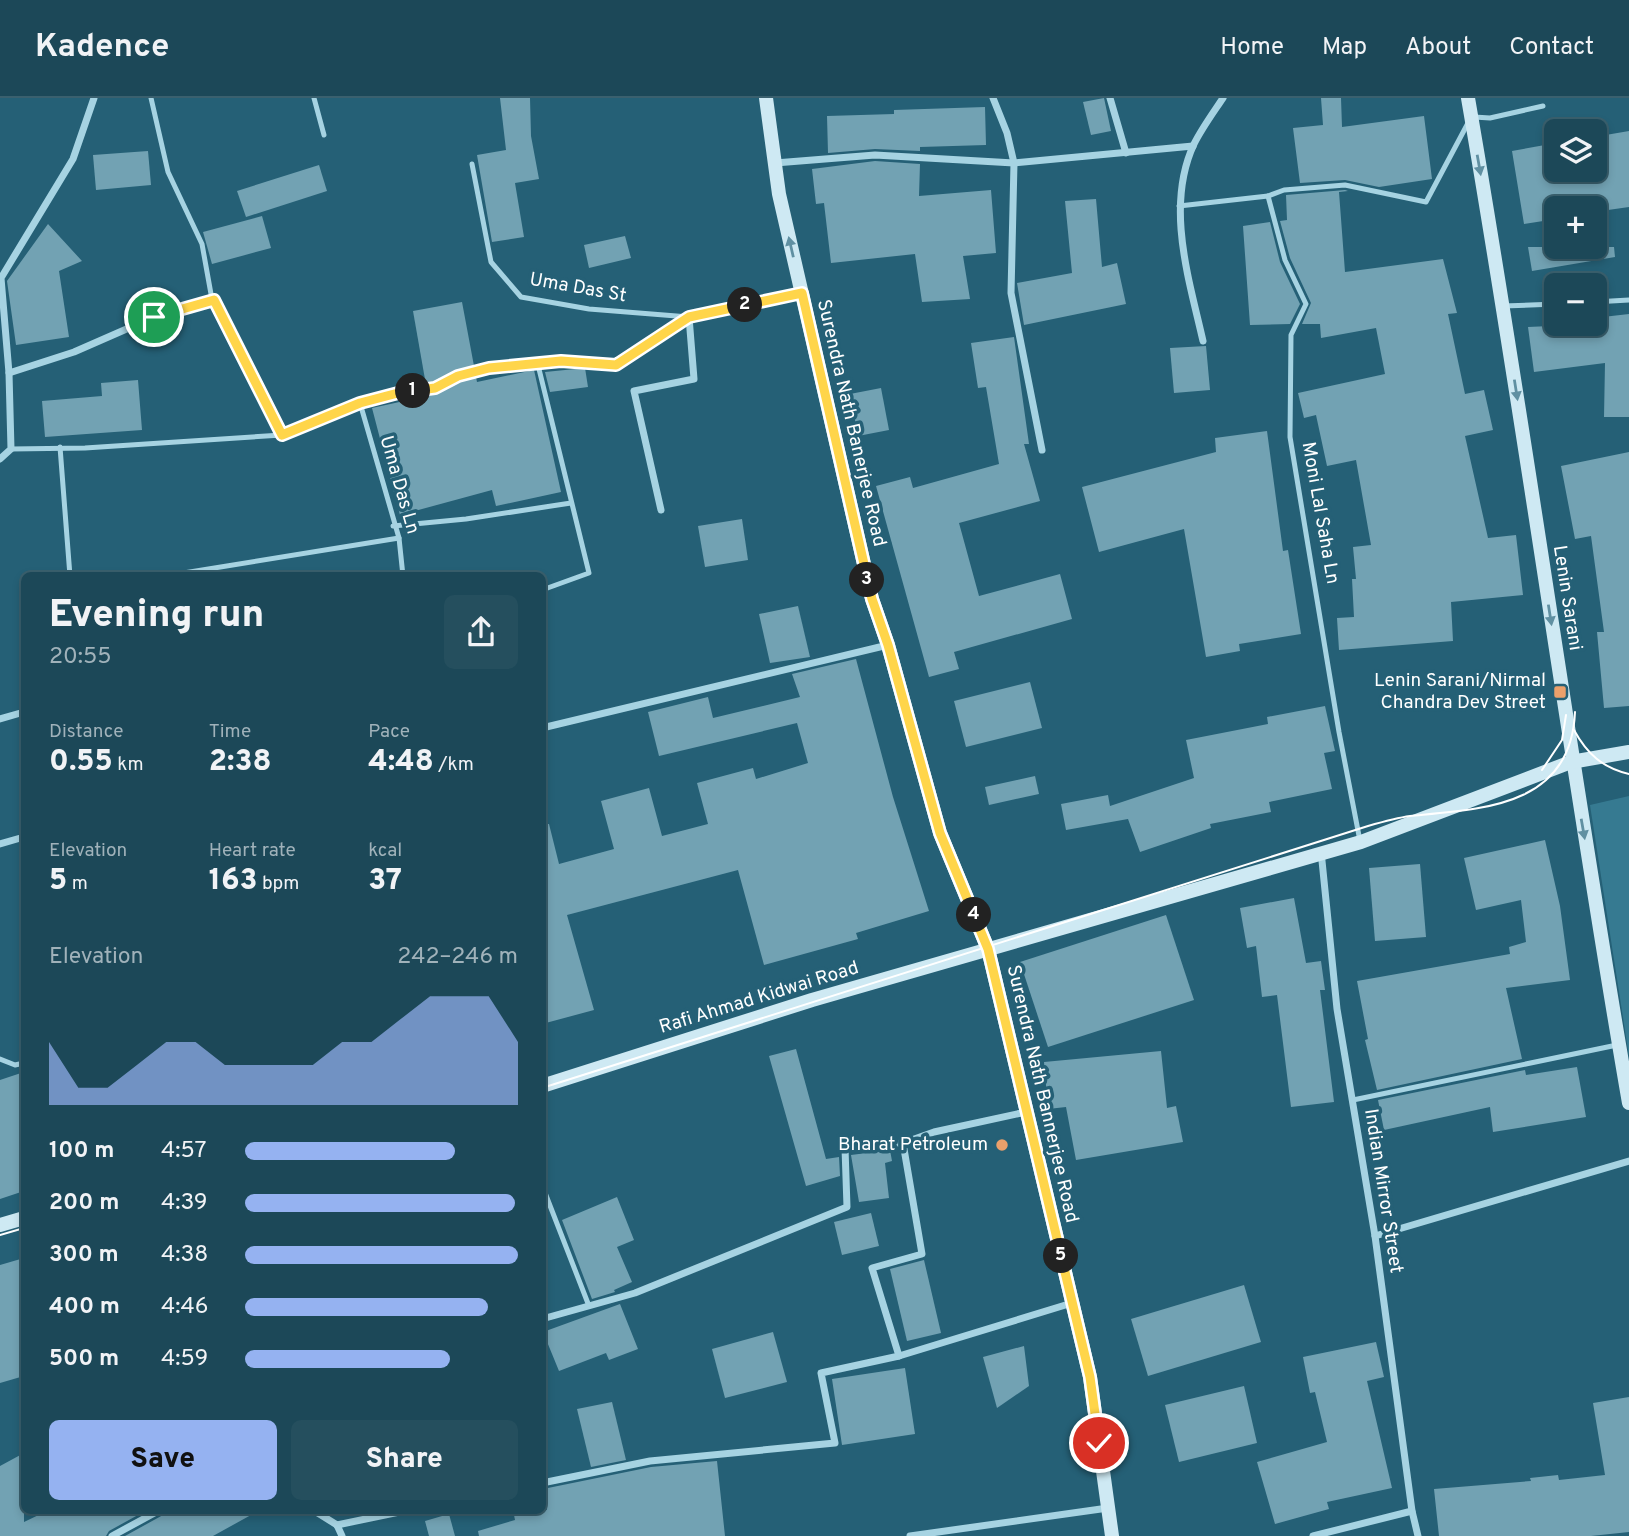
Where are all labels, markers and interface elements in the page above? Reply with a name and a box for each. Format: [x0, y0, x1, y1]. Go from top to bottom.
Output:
text: Kadence [35, 27, 169, 69]
text: Home [1220, 33, 1284, 63]
text: Map [1322, 33, 1367, 63]
text: About [1405, 33, 1471, 63]
text: Contact [1509, 33, 1594, 63]
map controls [1544, 119, 1607, 336]
button: layers [1544, 119, 1607, 182]
one-way arrow [1474, 154, 1485, 176]
button: + [1544, 196, 1607, 259]
one-way arrow [785, 236, 796, 258]
street label: Uma Das St [528, 268, 628, 308]
button: − [1544, 273, 1607, 336]
pin [124, 287, 184, 347]
pin: 2 [728, 288, 762, 322]
text: 2 [739, 292, 750, 316]
street label: Surendra Nath Banerjee Road [811, 297, 891, 549]
icon: arrive [135, 298, 173, 336]
pin: 1 [396, 374, 430, 408]
text: 1 [409, 378, 416, 402]
one-way arrow [1511, 379, 1522, 401]
street label: Uma Das Ln [374, 433, 424, 537]
street label: Moni Lal Saha Ln [1296, 440, 1344, 586]
street label: Lenin Sarani [1547, 544, 1587, 652]
pin: 3 [850, 562, 884, 598]
text: 3 [861, 567, 872, 591]
text: Evening run [49, 592, 264, 641]
button: share [444, 595, 518, 669]
one-way arrow [1545, 604, 1556, 626]
text: 20:55 [49, 643, 112, 672]
place label: Lenin Sarani/Nirmal Chandra Dev Street [1374, 669, 1546, 715]
marker: Lenin Sarani/Nirmal Chandra Dev Street [1552, 684, 1568, 700]
text: Distance [49, 720, 124, 744]
text: Time [209, 720, 251, 744]
text: Pace [368, 720, 410, 744]
text: 0.55 [49, 744, 113, 781]
text: 2:38 [209, 744, 271, 781]
text: 4:48 [368, 744, 434, 781]
text: km [113, 753, 144, 777]
text: /km [434, 753, 474, 777]
one-way arrow [1578, 818, 1589, 840]
text: Elevation [49, 839, 127, 863]
text: Heart rate [209, 839, 296, 863]
text: kcal [368, 839, 402, 863]
text: 5 [49, 863, 67, 900]
text: 163 [209, 863, 258, 900]
text: 37 [368, 863, 402, 900]
text: m [67, 872, 88, 896]
text: bpm [258, 872, 299, 896]
pin: 4 [956, 898, 992, 932]
text: 4 [967, 902, 980, 926]
text: Elevation [49, 943, 144, 972]
text: 242–246 m [397, 943, 518, 972]
street label: Rafi Ahmad Kidwai Road [656, 956, 862, 1040]
street label: Surendra Nath Bannerjee Road [1001, 963, 1083, 1225]
street label: Indian Mirror Street [1358, 1107, 1408, 1275]
place label: Bharat Petroleum [838, 1133, 988, 1157]
text: 100 m [49, 1137, 114, 1166]
text: 4:57 [161, 1137, 207, 1166]
marker: Bharat Petroleum [994, 1137, 1010, 1153]
text: 200 m [49, 1189, 119, 1218]
text: 4:39 [161, 1189, 208, 1218]
pin: 5 [1044, 1238, 1078, 1274]
text: 300 m [49, 1241, 119, 1270]
text: 4:38 [161, 1241, 208, 1270]
text: 5 [1055, 1243, 1066, 1267]
text: 400 m [49, 1293, 120, 1322]
text: 4:46 [161, 1293, 208, 1322]
text: 500 m [49, 1345, 119, 1374]
text: 4:59 [161, 1345, 208, 1374]
pin [1069, 1413, 1129, 1473]
button: Save [49, 1420, 277, 1500]
button: Share [291, 1420, 518, 1500]
icon: check [1080, 1424, 1118, 1462]

